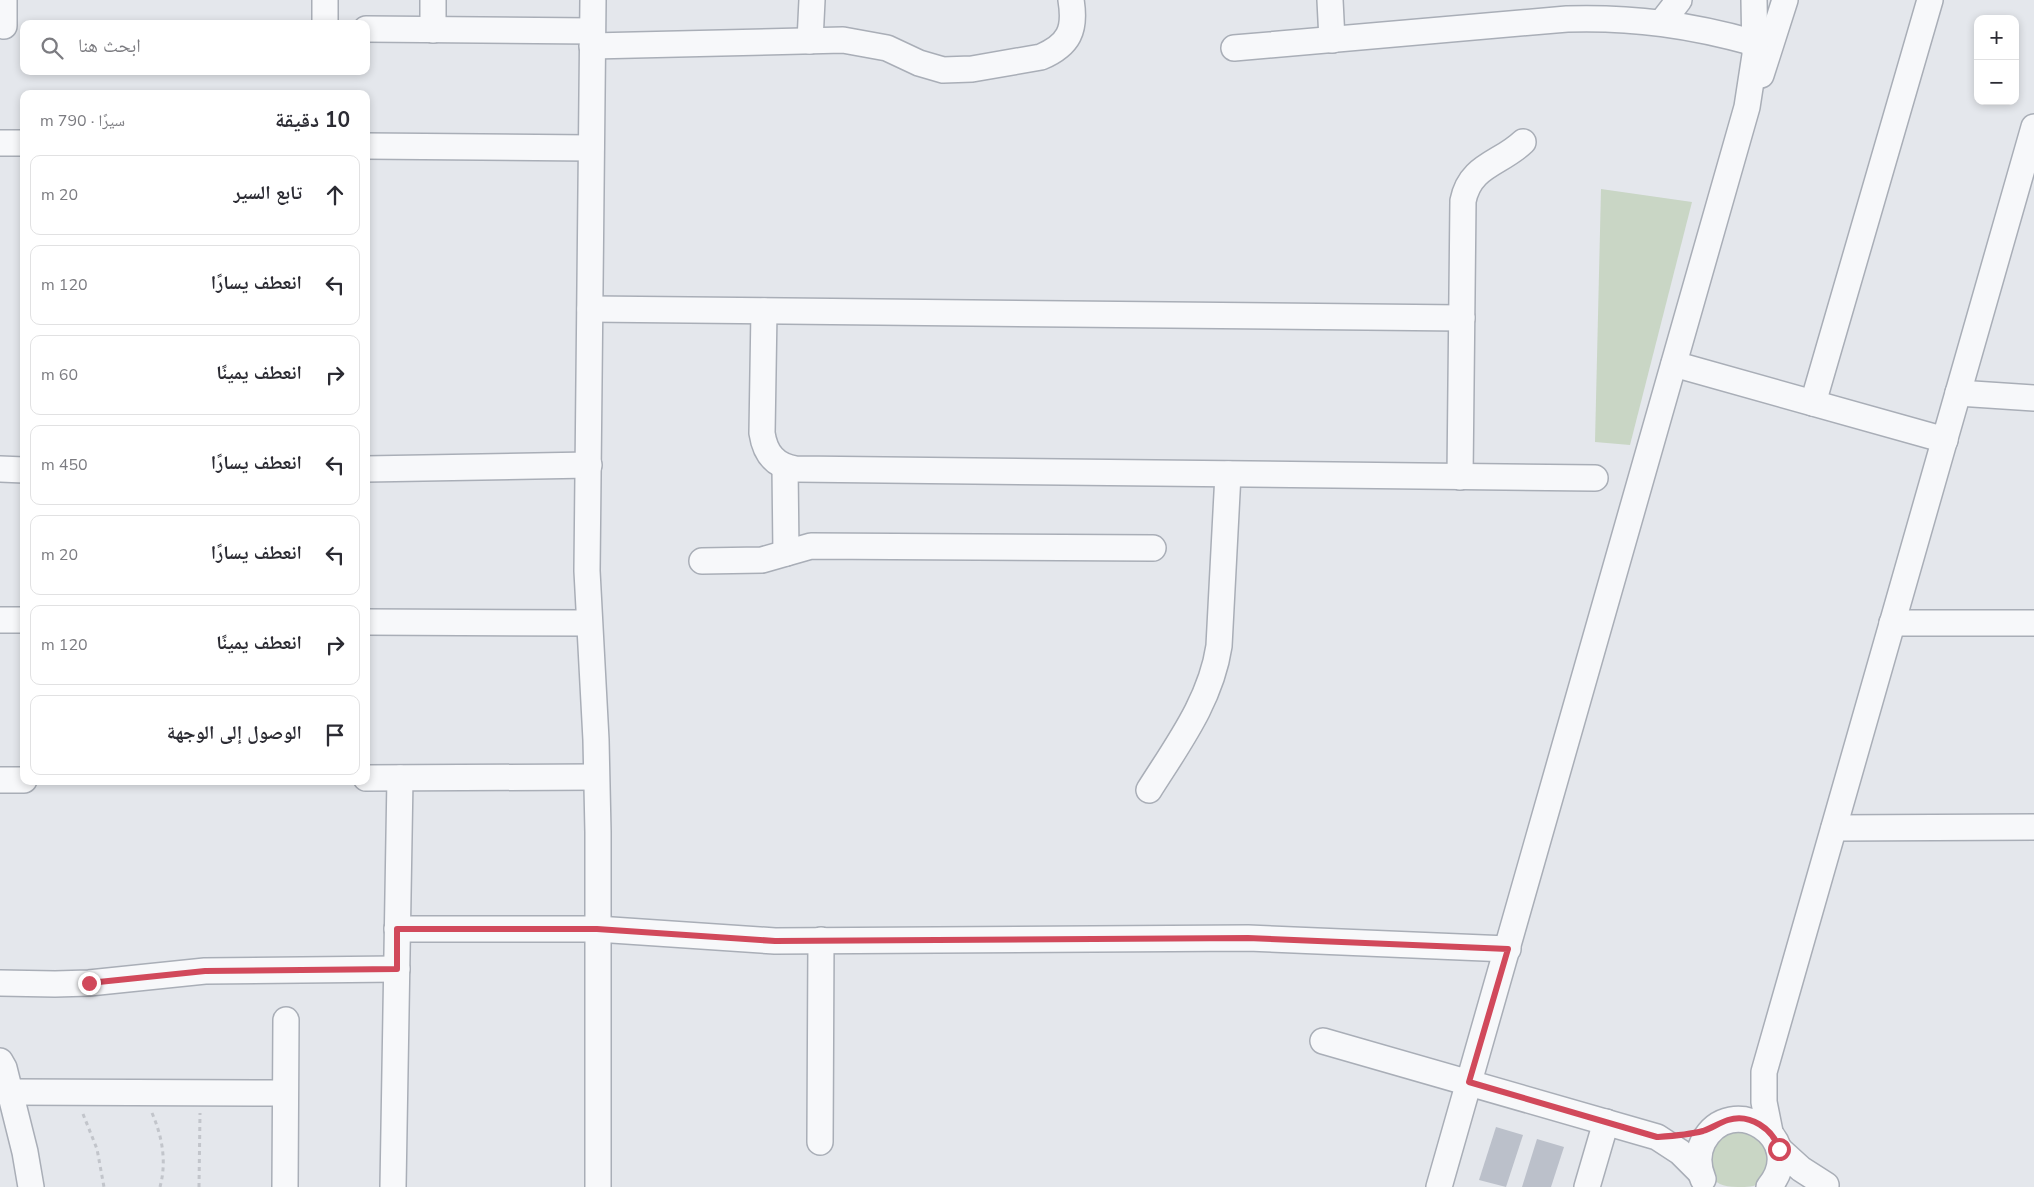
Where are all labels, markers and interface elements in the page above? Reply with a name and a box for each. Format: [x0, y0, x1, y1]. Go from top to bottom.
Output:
map controls [1974, 15, 2019, 105]
button: + [1974, 15, 2019, 60]
search box [20, 20, 370, 75]
text: ابحث هنا [78, 33, 141, 59]
icon: search [38, 34, 66, 62]
button: − [1974, 60, 2019, 105]
text: 10 دقيقة [275, 106, 350, 134]
text: سيرًا · 790 m [40, 110, 125, 132]
text: تابع السير [233, 180, 302, 206]
icon: ahead [321, 181, 349, 209]
text: 20 m [41, 184, 78, 206]
text: انعطف يسارًا [211, 270, 302, 296]
icon: left [321, 271, 349, 299]
text: 120 m [41, 274, 88, 296]
text: انعطف يمينًا [216, 360, 302, 386]
icon: right [321, 361, 349, 389]
text: 60 m [41, 364, 78, 386]
text: انعطف يسارًا [211, 450, 302, 476]
icon: left [321, 451, 349, 479]
text: 450 m [41, 454, 88, 476]
text: انعطف يسارًا [211, 540, 302, 566]
icon: left [321, 541, 349, 569]
text: 20 m [41, 544, 78, 566]
text: انعطف يمينًا [216, 630, 302, 656]
icon: right [321, 631, 349, 659]
text: 120 m [41, 634, 88, 656]
text: الوصول إلى الوجهة [167, 720, 302, 746]
icon: arrive [321, 721, 349, 749]
route end [78, 972, 101, 995]
route start [1768, 1138, 1791, 1161]

